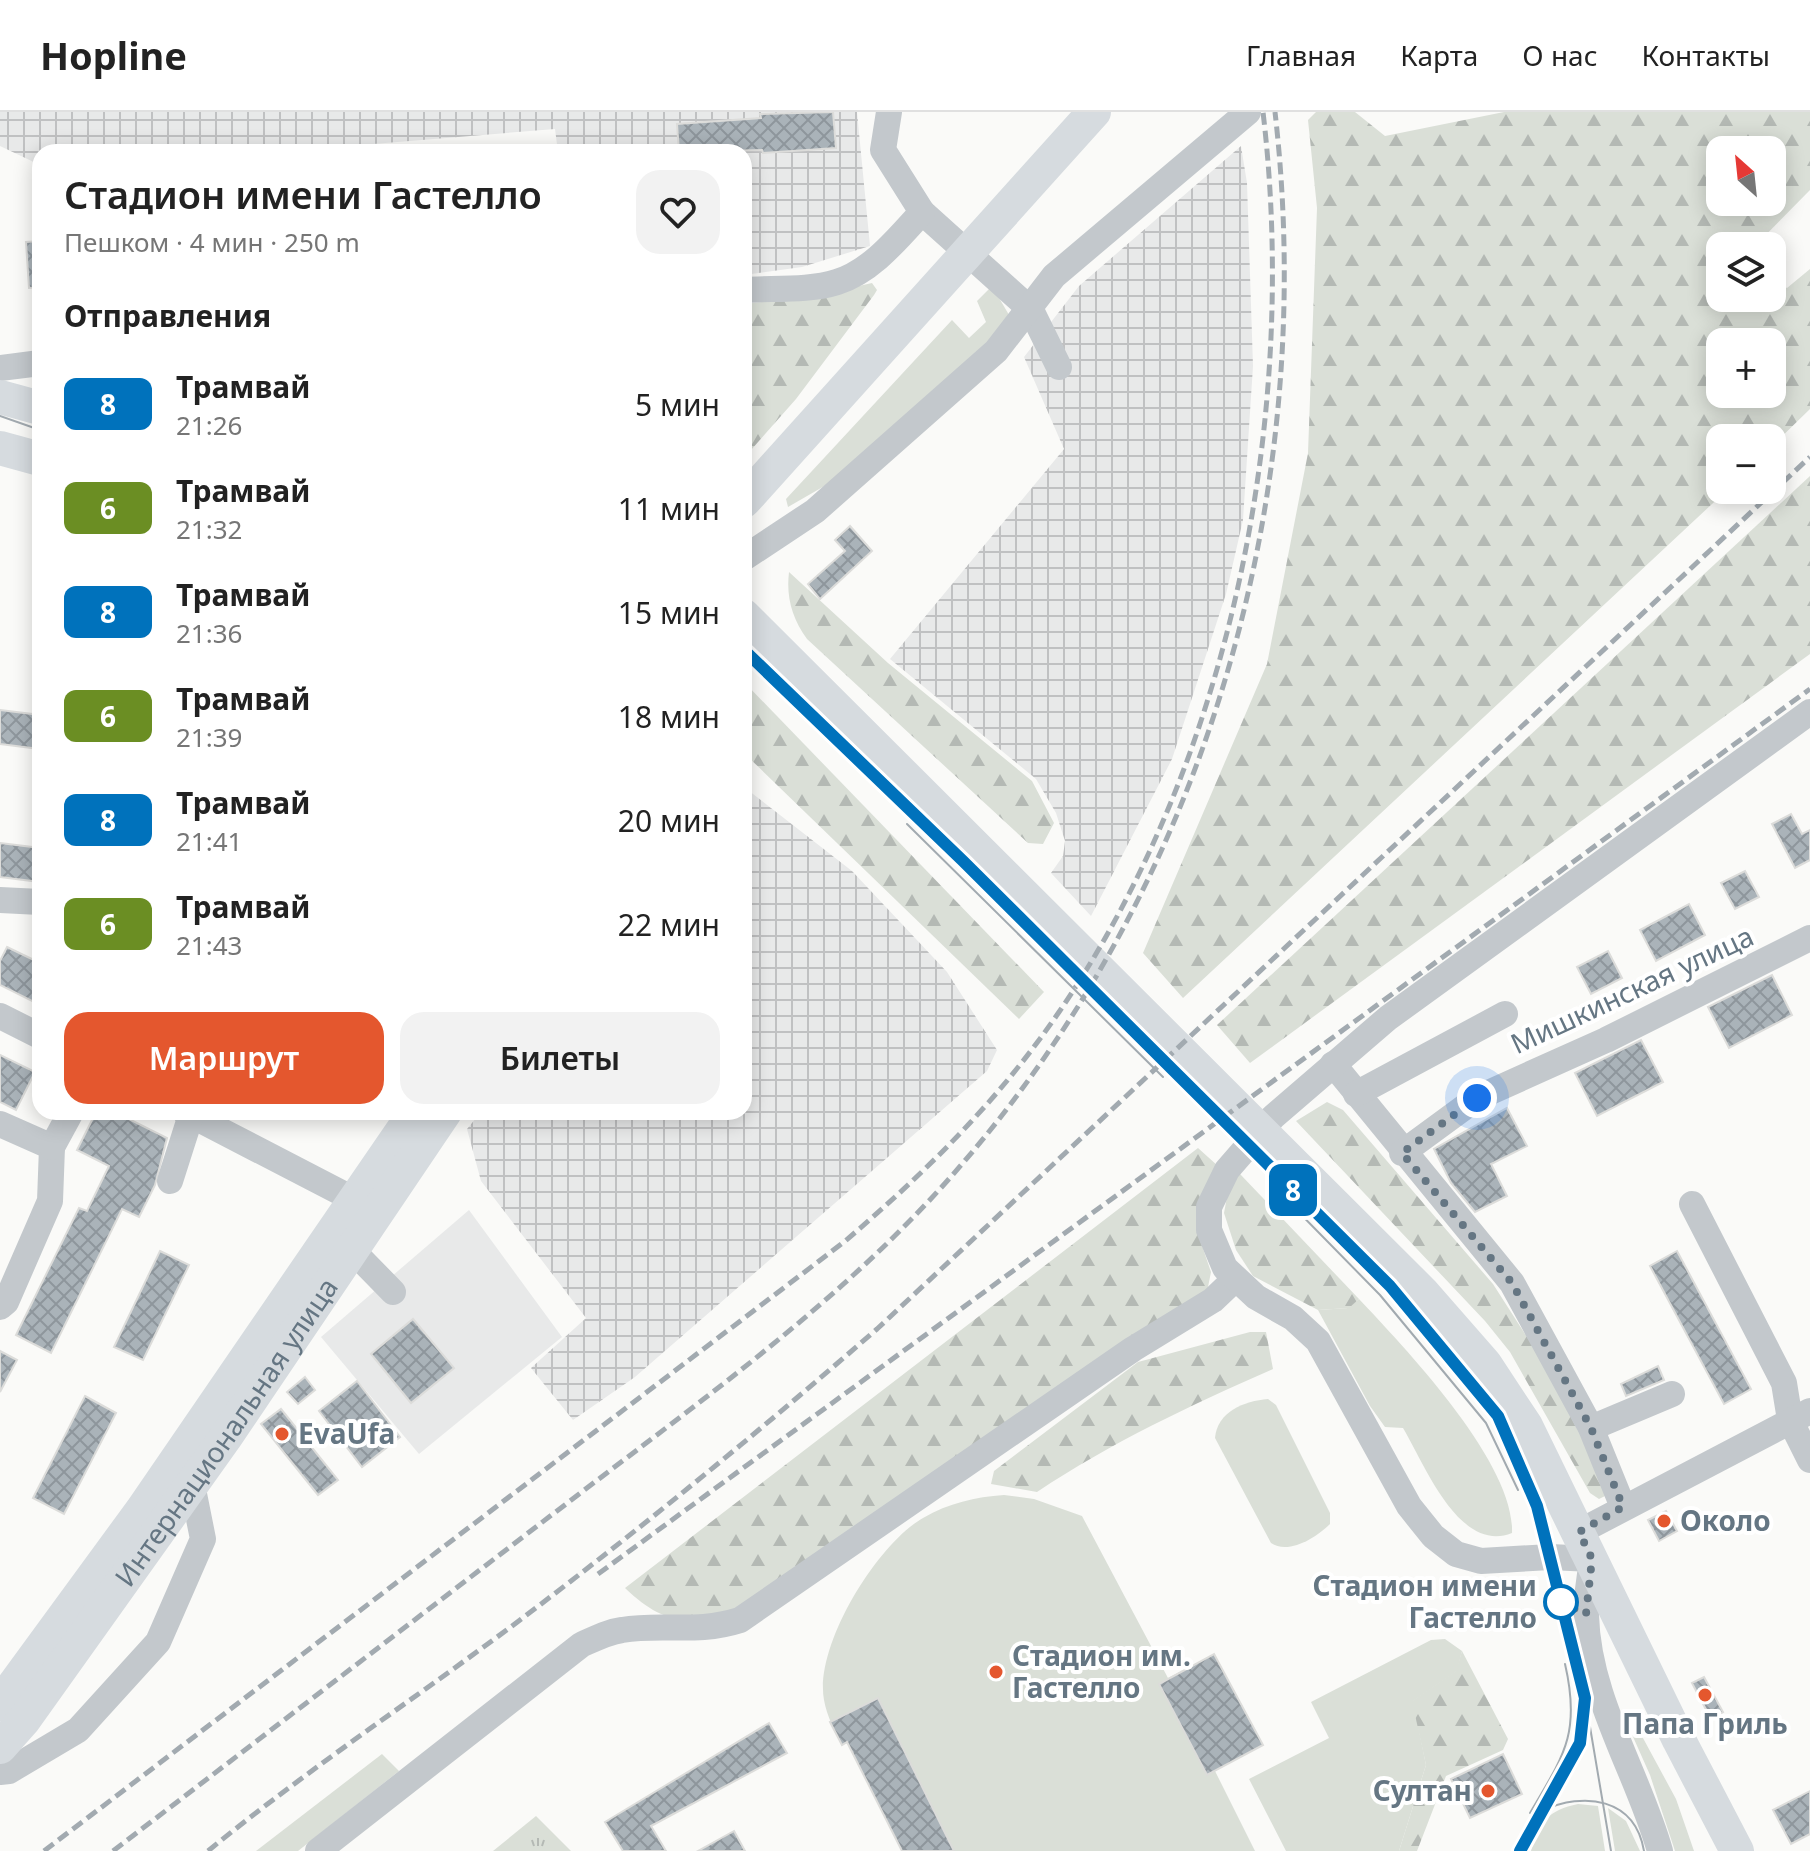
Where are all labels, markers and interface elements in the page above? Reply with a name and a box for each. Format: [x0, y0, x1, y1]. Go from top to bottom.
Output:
text: Hopline [40, 29, 187, 81]
text: Главная [1246, 36, 1356, 74]
text: Карта [1400, 36, 1478, 74]
text: О нас [1522, 36, 1598, 74]
text: Контакты [1642, 36, 1770, 74]
north arrow [1706, 136, 1786, 216]
map controls [1706, 136, 1786, 504]
text: Стадион имени Гастелло [64, 168, 542, 220]
button: heart [636, 170, 720, 254]
text: Пешком · 4 мин · 250 m [64, 224, 360, 260]
button: layers [1706, 232, 1786, 312]
text: Отправления [64, 295, 271, 336]
button: + [1706, 328, 1786, 408]
text: Трамвай [176, 366, 310, 407]
text: 5 мин [635, 384, 720, 425]
text: 8 [100, 385, 116, 423]
text: 21:26 [176, 407, 242, 443]
button: − [1706, 424, 1786, 504]
text: Трамвай [176, 470, 310, 511]
text: 11 мин [618, 488, 720, 529]
text: 6 [100, 489, 116, 527]
text: 21:32 [176, 511, 242, 547]
text: Трамвай [176, 574, 310, 615]
text: 15 мин [618, 592, 720, 633]
text: 8 [100, 593, 116, 631]
text: 21:36 [176, 615, 242, 651]
text: Трамвай [176, 678, 310, 719]
text: 18 мин [618, 696, 720, 737]
text: 6 [100, 697, 116, 735]
text: 21:39 [176, 719, 242, 755]
text: Трамвай [176, 782, 310, 823]
text: 20 мин [618, 800, 720, 841]
text: 8 [100, 801, 116, 839]
text: 21:41 [176, 823, 242, 859]
text: Трамвай [176, 886, 310, 927]
text: 22 мин [618, 904, 720, 945]
text: 6 [100, 905, 116, 943]
street label: Мишкинская улица [1504, 916, 1759, 1062]
text: 21:43 [176, 927, 242, 963]
button: Маршрут [64, 1012, 384, 1104]
button: Билеты [400, 1012, 720, 1104]
your location [1457, 1078, 1497, 1118]
line badge: 8 [1267, 1164, 1319, 1216]
text: 8 [1285, 1171, 1301, 1209]
street label: Интернациональная улица [105, 1270, 346, 1594]
place label: EvaUfa [298, 1414, 395, 1452]
marker: EvaUfa [273, 1425, 291, 1443]
place label: Около [1680, 1501, 1771, 1539]
marker: Около [1655, 1512, 1673, 1530]
place label: Стадион имени Гастелло [1312, 1566, 1537, 1636]
marker: Стадион имени Гастелло [1544, 1585, 1578, 1619]
place label: Стадион им. Гастелло [1012, 1636, 1191, 1706]
marker: Стадион им. Гастелло [987, 1663, 1005, 1681]
marker: Папа Гриль [1696, 1686, 1714, 1704]
place label: Папа Гриль [1622, 1704, 1788, 1742]
place label: Султан [1373, 1771, 1472, 1809]
marker: Султан [1479, 1782, 1497, 1800]

